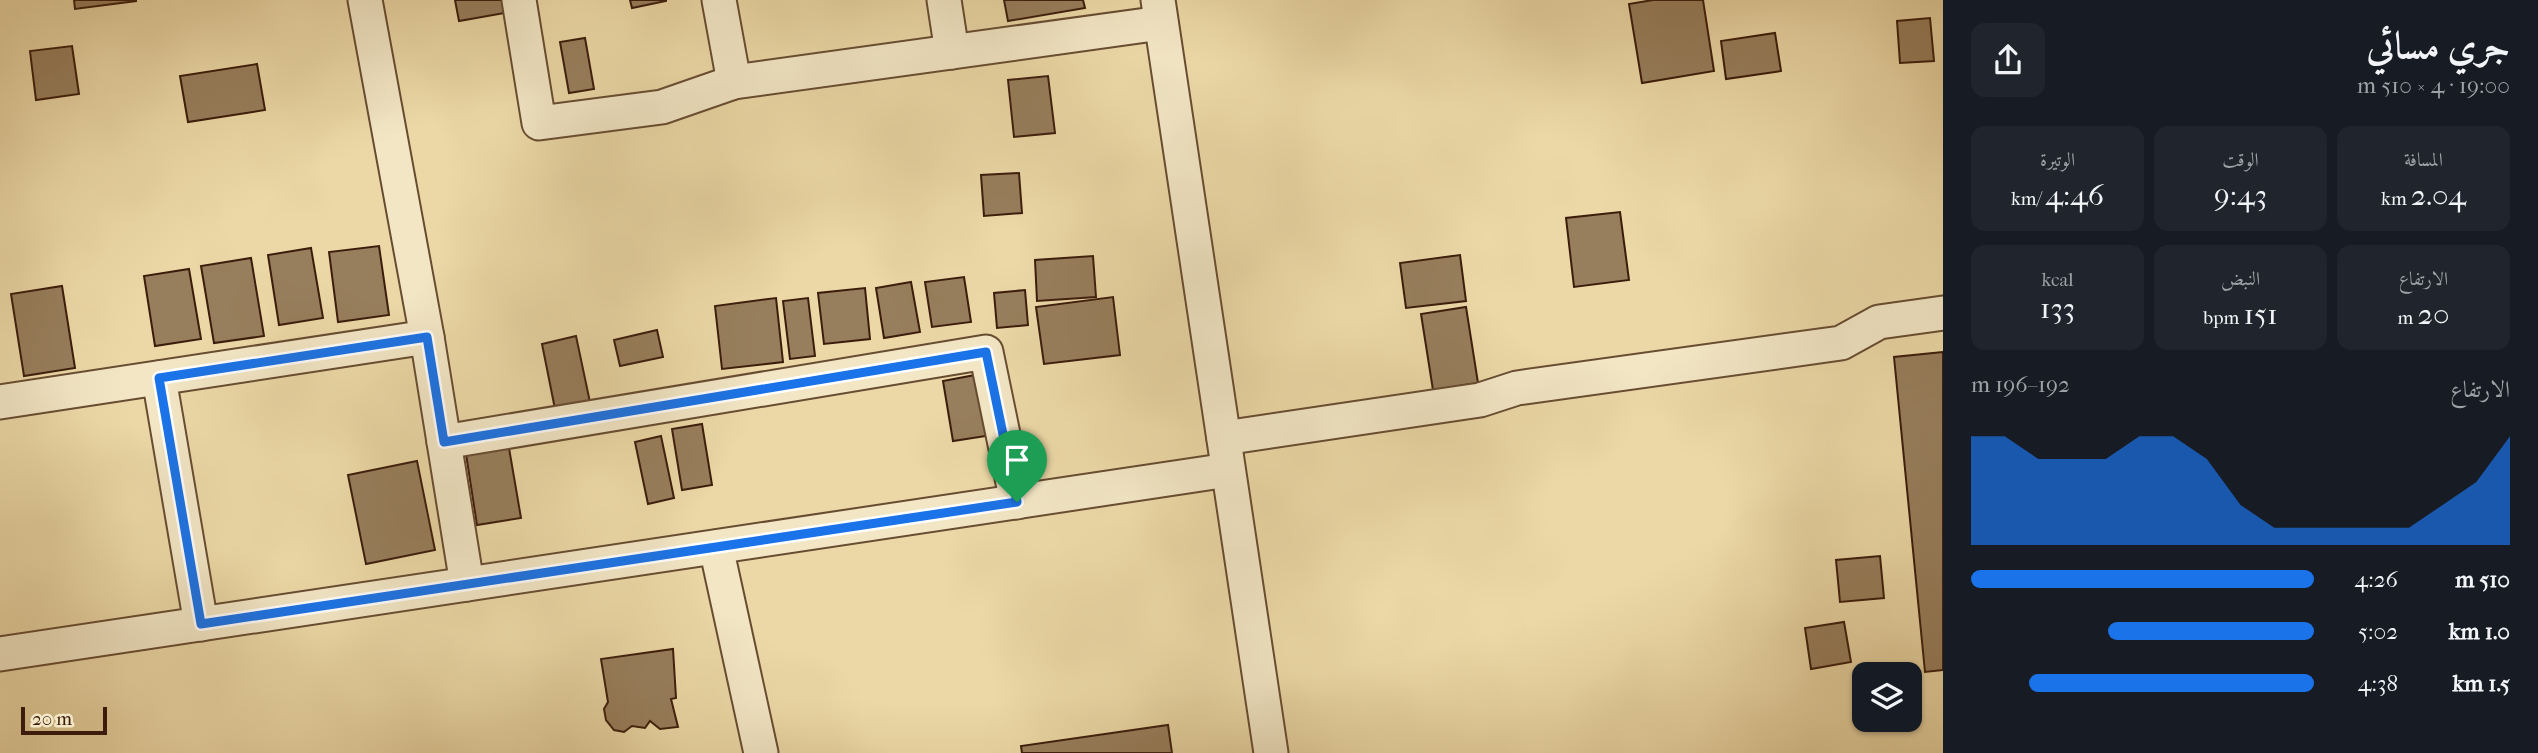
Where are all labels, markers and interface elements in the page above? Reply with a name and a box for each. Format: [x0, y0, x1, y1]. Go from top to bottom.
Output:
button: share [1971, 23, 2045, 97]
text: جري مسائي [2366, 23, 2510, 68]
text: 19:00 · 4 × 510 m [2357, 72, 2510, 99]
text: الوتيرة [2040, 149, 2075, 171]
text: الوقت [2222, 149, 2259, 171]
text: المسافة [2404, 149, 2443, 171]
text: 4:46 [2045, 178, 2104, 213]
text: 9:43 [2214, 178, 2267, 213]
text: 2.04 [2411, 178, 2466, 213]
text: /km [2011, 188, 2045, 210]
text: km [2381, 188, 2411, 210]
text: النبض [2221, 268, 2260, 290]
text: الارتفاع [2399, 268, 2448, 290]
text: kcal [2042, 269, 2073, 291]
text: 133 [2040, 291, 2075, 326]
text: 151 [2243, 297, 2278, 332]
text: 20 [2417, 297, 2449, 332]
text: bpm [2203, 307, 2243, 329]
text: m [2398, 307, 2417, 329]
text: 192–196 m [1971, 371, 2070, 398]
text: الارتفاع [2450, 376, 2510, 403]
pin [987, 430, 1047, 502]
icon: arrive [998, 441, 1036, 479]
text: 4:26 [2355, 566, 2398, 593]
text: 510 m [2455, 566, 2510, 593]
text: 5:02 [2358, 618, 2398, 645]
text: 1.0 km [2449, 618, 2510, 645]
map controls [1852, 662, 1922, 732]
button: layers [1852, 662, 1922, 732]
text: 4:38 [2358, 670, 2398, 697]
text: 1.5 km [2452, 670, 2510, 697]
scale bar [21, 704, 107, 736]
text: 20 m [32, 708, 72, 730]

